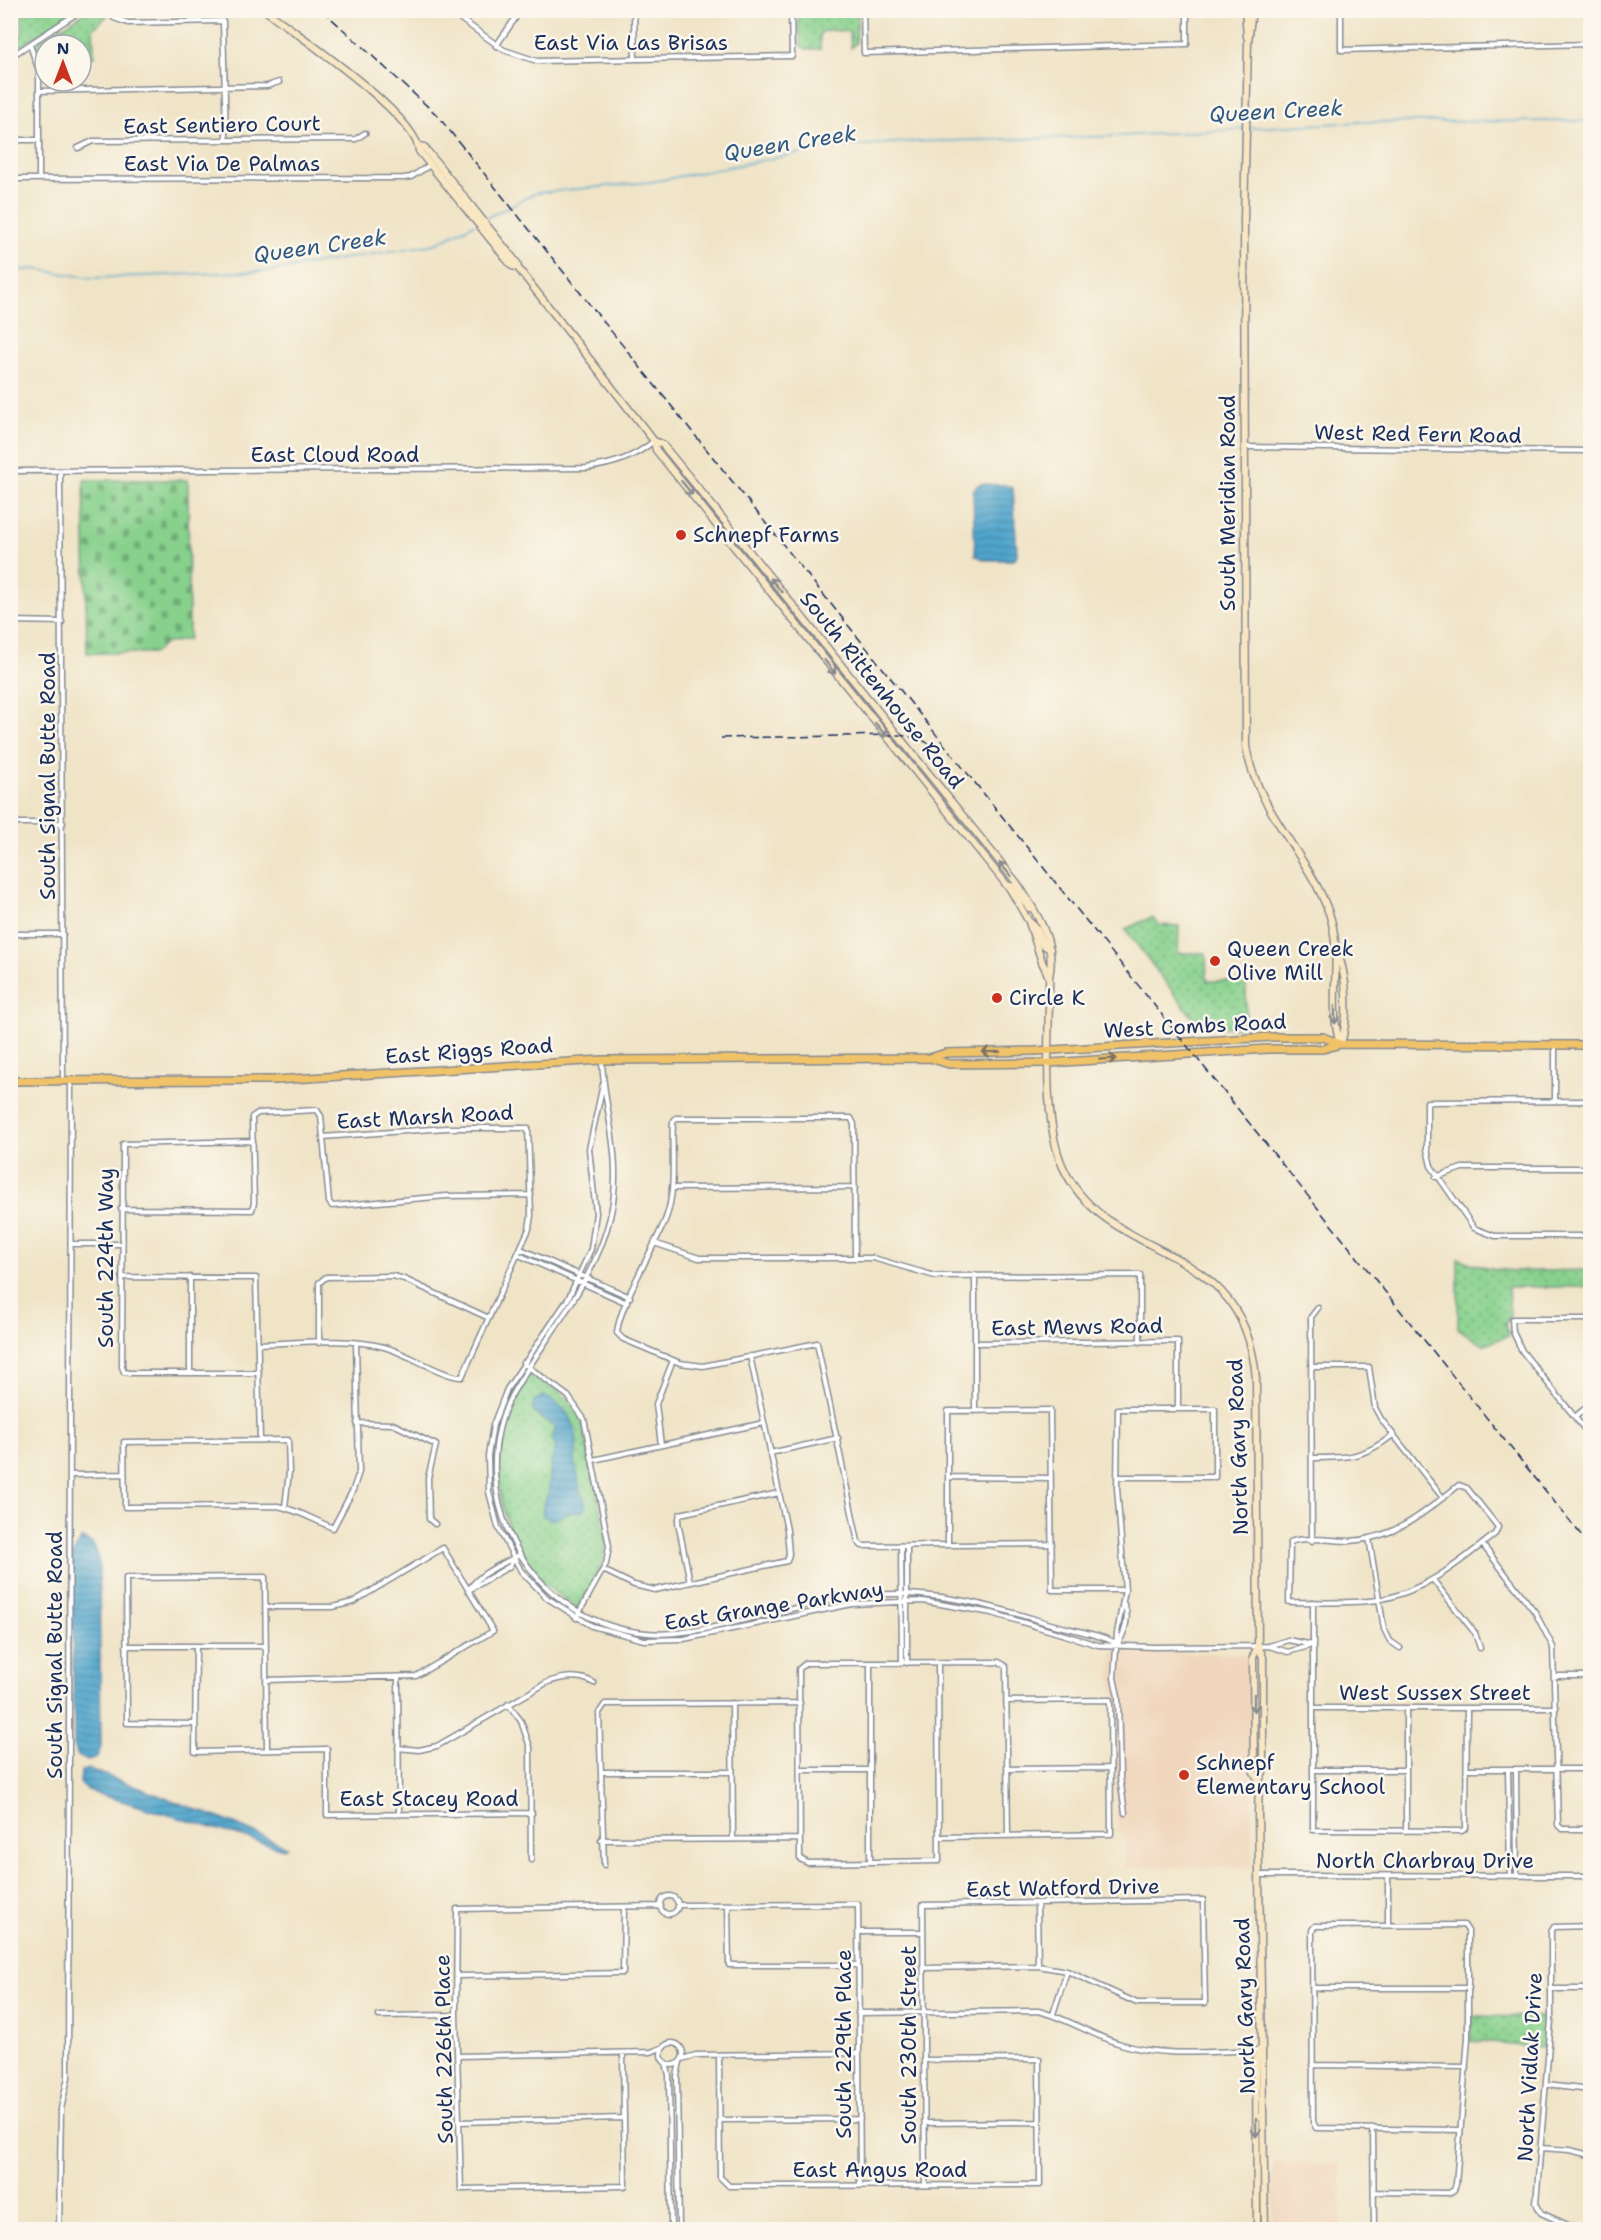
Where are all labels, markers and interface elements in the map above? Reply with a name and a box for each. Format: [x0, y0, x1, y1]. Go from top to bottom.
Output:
street label: East Via Las Brisas [534, 29, 728, 57]
north arrow [33, 33, 93, 93]
text: N [57, 38, 69, 59]
water label: Queen Creek [1208, 93, 1344, 129]
street label: East Sentiero Court [123, 109, 321, 141]
water label: Queen Creek [721, 118, 859, 168]
street label: East Via De Palmas [124, 150, 320, 178]
water label: Queen Creek [252, 222, 389, 270]
street label: South Meridian Road [1214, 395, 1242, 611]
street label: West Red Fern Road [1314, 418, 1522, 450]
street label: East Cloud Road [251, 441, 419, 469]
one-way arrow [681, 480, 694, 496]
place label: Schnepf Farms [693, 521, 840, 549]
marker: Schnepf Farms [674, 528, 688, 542]
one-way arrow [769, 577, 782, 593]
street label: South Rittenhouse Road [794, 585, 970, 795]
street label: South Signal Butte Road [34, 652, 62, 900]
one-way arrow [823, 658, 836, 674]
one-way arrow [875, 722, 888, 738]
one-way arrow [999, 861, 1012, 877]
place label: Queen Creek Olive Mill [1227, 935, 1354, 987]
marker: Queen Creek Olive Mill [1208, 954, 1222, 968]
place label: Circle K [1009, 984, 1085, 1012]
marker: Circle K [990, 991, 1004, 1005]
one-way arrow [1329, 1005, 1341, 1025]
street label: West Combs Road [1103, 1007, 1287, 1045]
street label: East Riggs Road [384, 1031, 554, 1071]
one-way arrow [982, 1047, 1002, 1058]
one-way arrow [1097, 1053, 1117, 1064]
street label: East Marsh Road [336, 1098, 514, 1136]
street label: South 224th Way [92, 1168, 120, 1348]
street label: East Mews Road [991, 1312, 1163, 1342]
street label: North Gary Road [1221, 1358, 1255, 1536]
street label: South Signal Butte Road [41, 1531, 69, 1779]
street label: East Grange Parkway [662, 1575, 886, 1637]
street label: West Sussex Street [1339, 1679, 1531, 1707]
one-way arrow [1248, 1693, 1260, 1713]
place label: Schnepf Elementary School [1196, 1749, 1386, 1801]
marker: Schnepf Elementary School [1177, 1768, 1191, 1782]
street label: East Stacey Road [339, 1785, 519, 1813]
street label: North Charbray Drive [1316, 1847, 1534, 1875]
street label: East Watford Drive [966, 1872, 1160, 1904]
street label: North Gary Road [1228, 1917, 1262, 2095]
street label: South 230th Street [895, 1946, 923, 2144]
street label: South 229th Place [830, 1949, 858, 2139]
street label: South 226th Place [428, 1954, 460, 2144]
street label: North Vidlak Drive [1511, 1971, 1549, 2163]
one-way arrow [1250, 2118, 1262, 2138]
street label: East Angus Road [793, 2156, 967, 2184]

